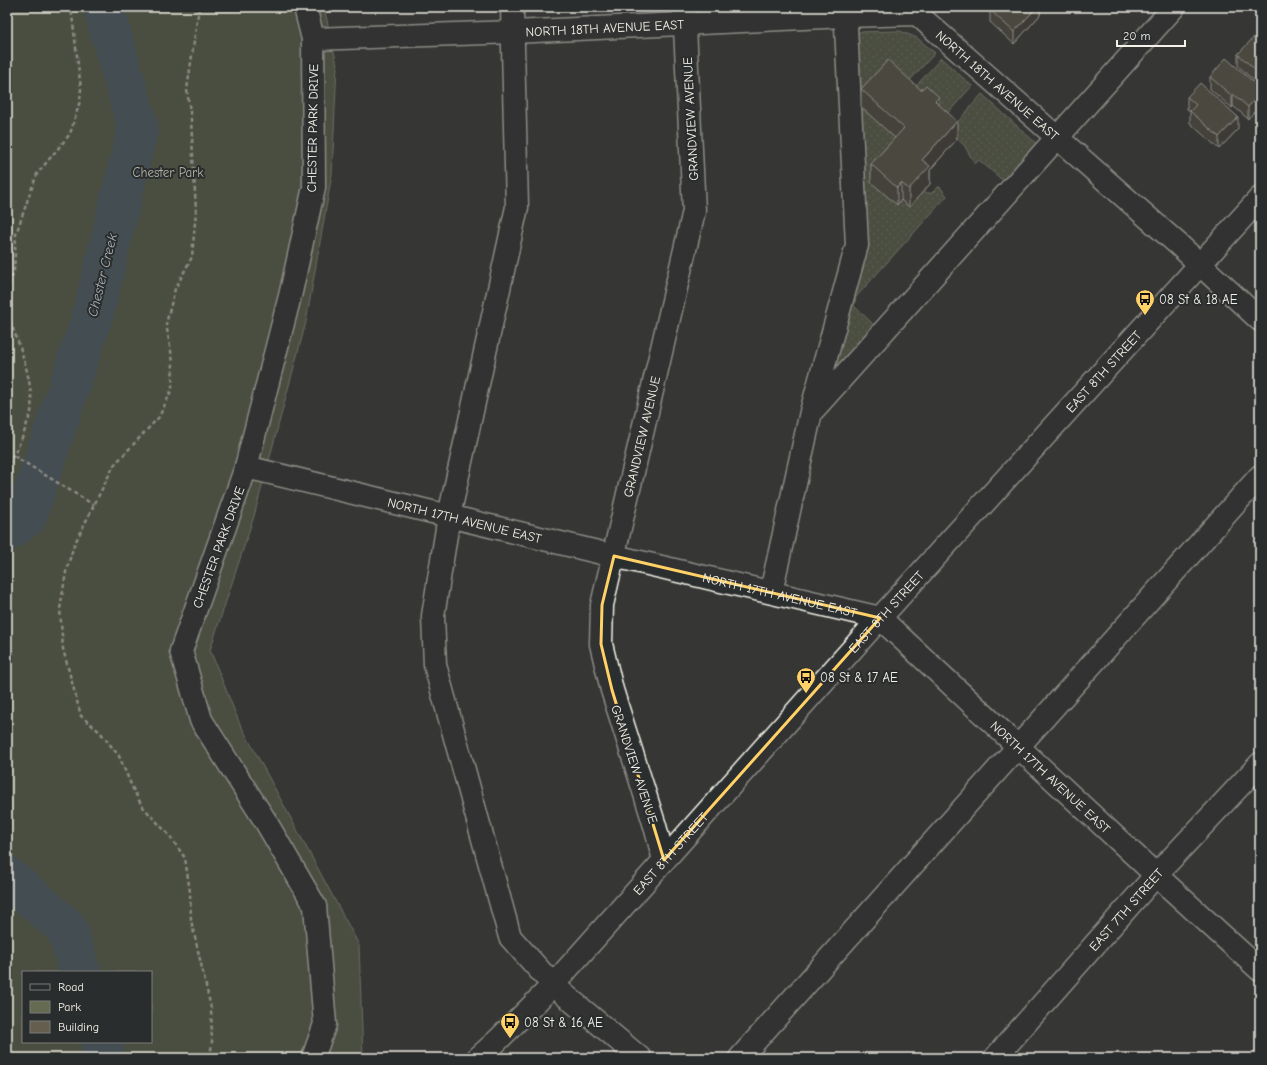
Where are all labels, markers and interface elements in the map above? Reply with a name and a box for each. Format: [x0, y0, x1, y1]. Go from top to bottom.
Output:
street label: NORTH 18TH AVENUE EAST [525, 17, 685, 39]
scale bar [1117, 22, 1185, 48]
street label: NORTH 18TH AVENUE EAST [933, 27, 1062, 144]
text: 20 m [1123, 29, 1151, 43]
street label: GRANDVIEW AVENUE [680, 57, 701, 181]
street label: CHESTER PARK DRIVE [304, 63, 321, 192]
park label: Chester Park [132, 165, 204, 180]
water label: Chester Creek [84, 232, 121, 318]
bus stop icon: 08 St & 18 AE [1134, 288, 1156, 316]
place label: 08 St & 18 AE [1159, 292, 1238, 307]
street label: EAST 8TH STREET [1063, 327, 1145, 416]
street label: GRANDVIEW AVENUE [620, 375, 663, 499]
street label: CHESTER PARK DRIVE [189, 484, 248, 610]
street label: NORTH 17TH AVENUE EAST [386, 495, 543, 546]
street label: EAST 8TH STREET [846, 568, 927, 656]
street label: NORTH 17TH AVENUE EAST [701, 570, 859, 620]
bus stop icon: 08 St & 17 AE [795, 666, 817, 694]
place label: 08 St & 17 AE [820, 670, 898, 685]
street label: GRANDVIEW AVENUE [608, 703, 661, 825]
street label: NORTH 17TH AVENUE EAST [987, 718, 1113, 837]
street label: EAST 8TH STREET [630, 809, 711, 898]
street label: EAST 7TH STREET [1086, 865, 1166, 954]
legend [22, 971, 152, 1043]
text: Road [58, 980, 84, 994]
text: Park [58, 1000, 81, 1014]
bus stop icon: 08 St & 16 AE [499, 1011, 521, 1039]
place label: 08 St & 16 AE [524, 1015, 603, 1030]
text: Building [58, 1020, 99, 1034]

